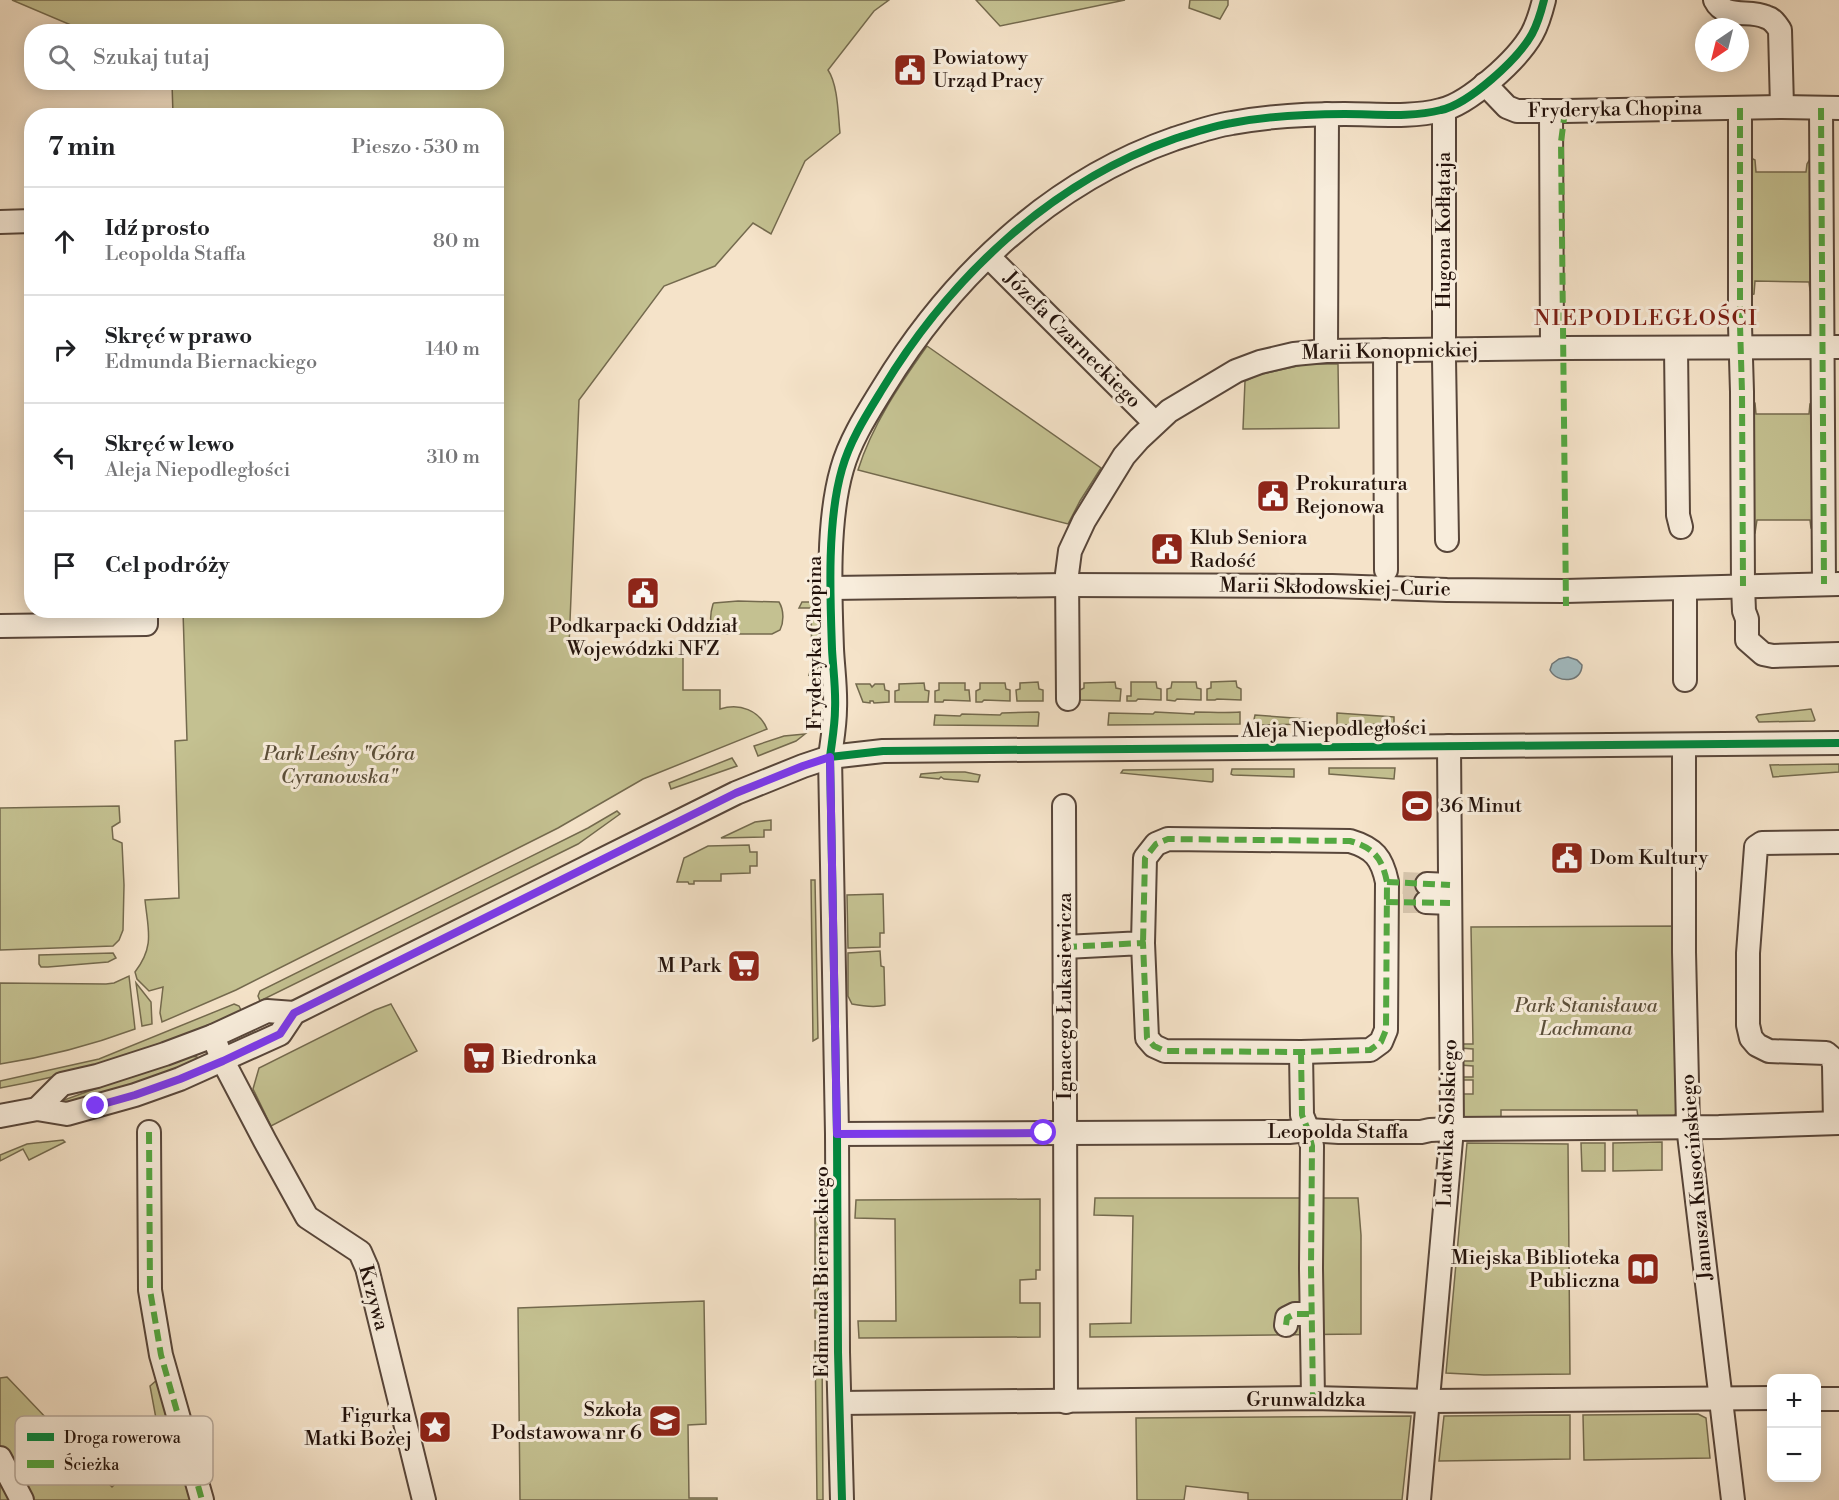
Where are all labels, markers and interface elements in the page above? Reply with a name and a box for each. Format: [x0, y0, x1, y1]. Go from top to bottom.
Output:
north arrow [1695, 18, 1749, 72]
search box [24, 24, 504, 90]
icon: search [45, 41, 78, 74]
text: Szukaj tutaj [93, 44, 210, 71]
place label: Powiatowy Urząd Pracy [933, 46, 1044, 94]
public building icon: Powiatowy Urząd Pracy [892, 52, 928, 88]
street label: Fryderyka Chopina [1527, 96, 1703, 124]
text: 7 min [48, 131, 115, 163]
text: Pieszo · 530 m [352, 135, 480, 160]
street label: Hugona Kołłątaja [1432, 151, 1457, 308]
text: Idź prosto [105, 215, 210, 242]
icon: ahead [48, 225, 81, 258]
text: 80 m [433, 229, 480, 254]
text: Leopolda Staffa [105, 242, 246, 267]
street label: Józefa Czarneckiego [997, 265, 1146, 414]
district label: NIEPODLEGŁOŚCI [1534, 303, 1758, 332]
text: Skręć w prawo [105, 323, 252, 350]
icon: right [48, 333, 81, 366]
text: 140 m [425, 337, 480, 362]
street label: Marii Konopnickiej [1301, 338, 1479, 366]
text: Edmunda Biernackiego [105, 350, 317, 375]
text: Skręć w lewo [105, 431, 234, 458]
icon: left [48, 441, 81, 474]
text: 310 m [427, 445, 480, 470]
text: Aleja Niepodległości [105, 458, 290, 483]
place label: Prokuratura Rejonowa [1296, 472, 1408, 520]
public building icon: Prokuratura Rejonowa [1255, 478, 1291, 514]
place label: Klub Seniora Radość [1190, 526, 1308, 574]
public building icon: Klub Seniora Radość [1149, 531, 1185, 567]
icon: arrive [48, 549, 81, 582]
text: Cel podróży [105, 552, 229, 579]
street label: Fryderyka Chopina [803, 555, 828, 730]
street label: Marii Skłodowskiej-Curie [1219, 573, 1451, 603]
public building icon: Podkarpacki Oddział Wojewódzki NFZ [625, 575, 661, 611]
place label: Podkarpacki Oddział Wojewódzki NFZ [549, 614, 738, 662]
street label: Aleja Niepodległości [1240, 716, 1427, 744]
park label: Park Leśny "Góra Cyranowska" [262, 742, 416, 790]
sports icon: 36 Minut [1399, 788, 1435, 824]
place label: 36 Minut [1440, 794, 1522, 819]
public building icon: Dom Kultury [1549, 840, 1585, 876]
place label: Dom Kultury [1590, 846, 1708, 871]
street label: Ignacego Łukasiewicza [1053, 891, 1078, 1100]
supermarket icon: M Park [726, 948, 762, 984]
place label: M Park [658, 954, 723, 979]
park label: Park Stanisława Lachmana [1513, 994, 1658, 1042]
street label: Ludwika Solskiego [1433, 1039, 1463, 1207]
supermarket icon: Biedronka [461, 1040, 497, 1076]
place label: Biedronka [501, 1046, 598, 1071]
street label: Janusza Kusocińskiego [1676, 1073, 1719, 1282]
route end [82, 1092, 108, 1118]
route start [1030, 1119, 1056, 1145]
street label: Leopolda Staffa [1268, 1120, 1409, 1145]
street label: Edmunda Biernackiego [810, 1166, 835, 1378]
place label: Miejska Biblioteka Publiczna [1451, 1246, 1621, 1294]
library icon: Miejska Biblioteka Publiczna [1625, 1251, 1661, 1287]
street label: Krzywa [352, 1263, 394, 1334]
map controls [1767, 1374, 1821, 1482]
button: + [1767, 1374, 1821, 1428]
street label: Grunwaldzka [1246, 1388, 1367, 1413]
place label: Szkoła Podstawowa nr 6 [491, 1398, 643, 1446]
school or university icon: Szkoła Podstawowa nr 6 [647, 1403, 683, 1439]
place label: Figurka Matki Bożej [304, 1404, 413, 1452]
place icon: Figurka Matki Bożej [417, 1409, 453, 1445]
legend [15, 1416, 213, 1485]
text: Droga rowerowa [64, 1428, 182, 1448]
button: − [1767, 1428, 1821, 1482]
text: Ścieżka [64, 1453, 120, 1475]

